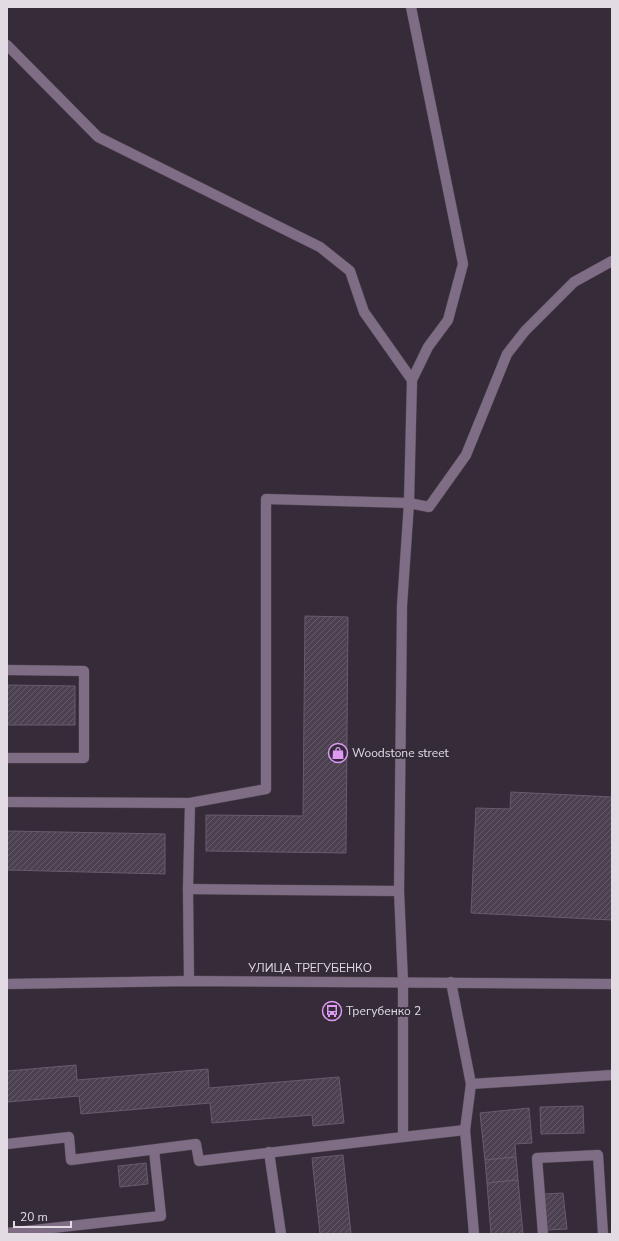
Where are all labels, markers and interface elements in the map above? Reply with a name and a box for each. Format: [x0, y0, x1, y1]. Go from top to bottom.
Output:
shop icon: Woodstone street [327, 742, 349, 764]
place label: Woodstone street [352, 745, 450, 761]
street label: УЛИЦА ТРЕГУБЕНКО [247, 960, 372, 976]
bus stop icon: Трегубенко 2 [321, 1000, 343, 1022]
place label: Трегубенко 2 [346, 1003, 421, 1019]
scale bar [14, 1203, 71, 1229]
text: 20 m [20, 1209, 48, 1225]

